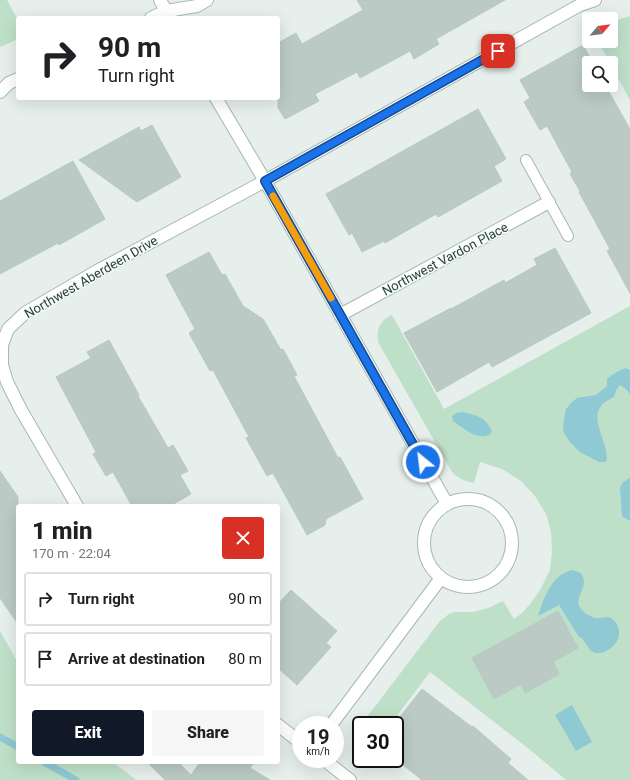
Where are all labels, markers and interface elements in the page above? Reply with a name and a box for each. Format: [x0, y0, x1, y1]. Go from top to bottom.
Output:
north arrow [582, 12, 618, 48]
map controls [582, 12, 618, 92]
text: 90 m [98, 31, 161, 64]
icon: right [32, 32, 84, 84]
pin [481, 34, 515, 68]
icon: arrive [487, 40, 509, 62]
button: search [582, 56, 618, 92]
text: Turn right [98, 65, 175, 86]
street label: Northwest Vardon Place [380, 219, 511, 299]
street label: Northwest Aberdeen Drive [22, 233, 160, 321]
position arrow [402, 441, 444, 483]
text: 1 min [32, 517, 93, 545]
button: close [222, 517, 264, 559]
text: 170 m · 22:04 [32, 546, 111, 561]
icon: right [34, 588, 56, 610]
text: Turn right [68, 590, 134, 608]
text: 90 m [228, 590, 262, 608]
icon: arrive [34, 648, 56, 670]
text: Arrive at destination [68, 650, 205, 668]
text: 80 m [228, 650, 262, 668]
button: Exit [32, 710, 144, 756]
button: Share [152, 710, 264, 756]
speed limit sign: 30 [352, 716, 404, 768]
text: 19 [307, 725, 329, 749]
text: km/h [306, 746, 330, 757]

